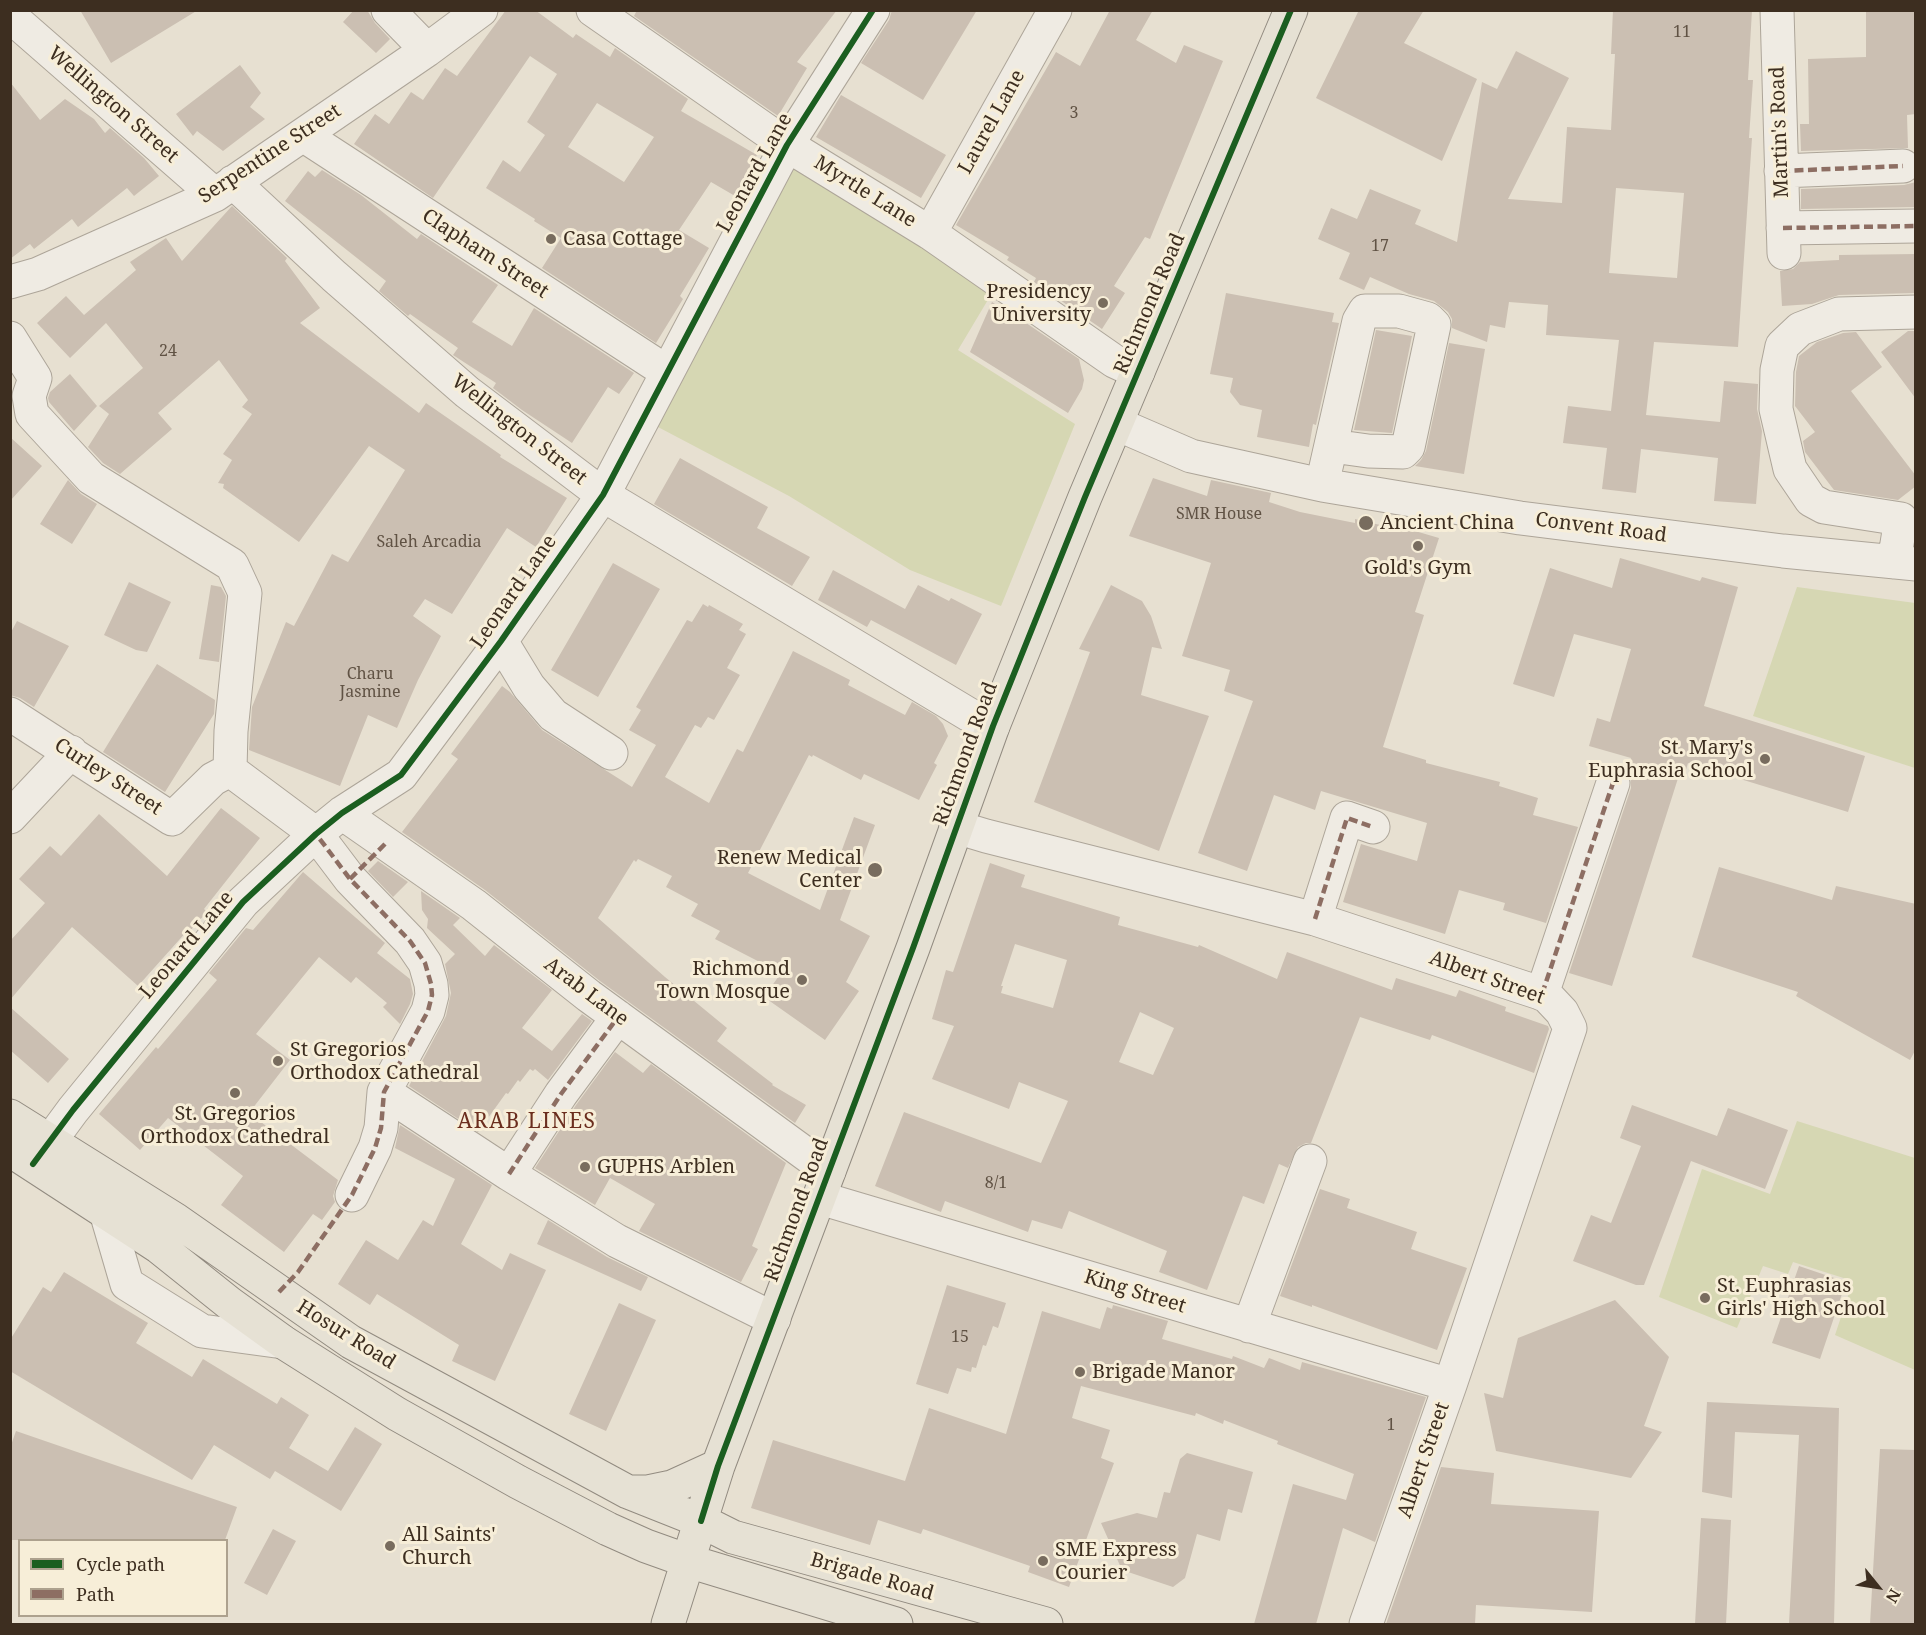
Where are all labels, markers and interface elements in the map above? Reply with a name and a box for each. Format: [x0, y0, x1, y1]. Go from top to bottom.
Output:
house number: 11 [1673, 22, 1691, 42]
street label: Wellington Street [43, 42, 183, 168]
street label: Laurel Lane [954, 66, 1030, 178]
street label: Martin's Road [1766, 66, 1794, 198]
street label: Serpentine Street [194, 99, 346, 209]
house number: 3 [1070, 103, 1078, 123]
street label: Leonard Lane [712, 109, 798, 237]
street label: Myrtle Lane [809, 151, 921, 233]
street label: Clapham Street [417, 204, 553, 304]
place label: Casa Cottage [563, 227, 683, 251]
street label: Richmond Road [1109, 230, 1191, 378]
marker: Casa Cottage [544, 232, 558, 246]
house number: 17 [1371, 236, 1389, 256]
place label: Presidency University [986, 280, 1091, 327]
marker: Presidency University [1096, 296, 1110, 310]
house number: 24 [159, 341, 177, 361]
street label: Wellington Street [446, 370, 592, 490]
house number: SMR House [1176, 504, 1262, 524]
street label: Convent Road [1534, 508, 1668, 548]
place label: Ancient China [1380, 511, 1515, 535]
marker: Ancient China [1357, 514, 1375, 532]
street label: Leonard Lane [466, 531, 562, 653]
house number: Saleh Arcadia [376, 532, 482, 552]
marker: Gold's Gym [1411, 539, 1425, 553]
place label: Gold's Gym [1364, 556, 1472, 580]
house number: Charu Jasmine [339, 664, 401, 702]
street label: Richmond Road [929, 679, 1003, 829]
street label: Curley Street [50, 733, 166, 821]
place label: St. Mary's Euphrasia School [1588, 736, 1753, 783]
marker: St. Mary's Euphrasia School [1758, 752, 1772, 766]
place label: Renew Medical Center [717, 846, 862, 893]
marker: Renew Medical Center [866, 861, 884, 879]
street label: Leonard Lane [135, 886, 239, 1004]
street label: Albert Street [1426, 946, 1548, 1010]
street label: Arab Lane [539, 953, 633, 1031]
place label: Richmond Town Mosque [657, 957, 790, 1004]
marker: Richmond Town Mosque [795, 973, 809, 987]
place label: St Gregorios Orthodox Cathedral [290, 1038, 479, 1085]
marker: St Gregorios Orthodox Cathedral [271, 1054, 285, 1068]
marker: St. Gregorios Orthodox Cathedral [228, 1086, 242, 1100]
place label: St. Gregorios Orthodox Cathedral [141, 1102, 329, 1149]
district label: ARAB LINES [458, 1109, 596, 1135]
street label: Richmond Road [760, 1135, 834, 1285]
place label: GUPHS Arblen [597, 1155, 735, 1179]
marker: GUPHS Arblen [578, 1160, 592, 1174]
house number: 8/1 [985, 1173, 1007, 1193]
street label: King Street [1081, 1265, 1189, 1319]
place label: St. Euphrasias Girls' High School [1717, 1274, 1886, 1321]
marker: St. Euphrasias Girls' High School [1698, 1291, 1712, 1305]
street label: Hosur Road [292, 1295, 400, 1375]
house number: 15 [951, 1327, 969, 1347]
place label: Brigade Manor [1092, 1360, 1235, 1384]
marker: Brigade Manor [1073, 1365, 1087, 1379]
street label: Albert Street [1393, 1399, 1455, 1521]
house number: 1 [1387, 1415, 1395, 1435]
place label: All Saints' Church [402, 1523, 496, 1570]
place label: SME Express Courier [1055, 1538, 1177, 1585]
legend [18, 1539, 228, 1617]
marker: All Saints' Church [383, 1539, 397, 1553]
street label: Brigade Road [808, 1548, 936, 1606]
text: Cycle path [76, 1552, 165, 1576]
marker: SME Express Courier [1036, 1554, 1050, 1568]
north arrow [1848, 1557, 1908, 1617]
text: Path [76, 1582, 115, 1606]
text: N [1881, 1585, 1906, 1607]

